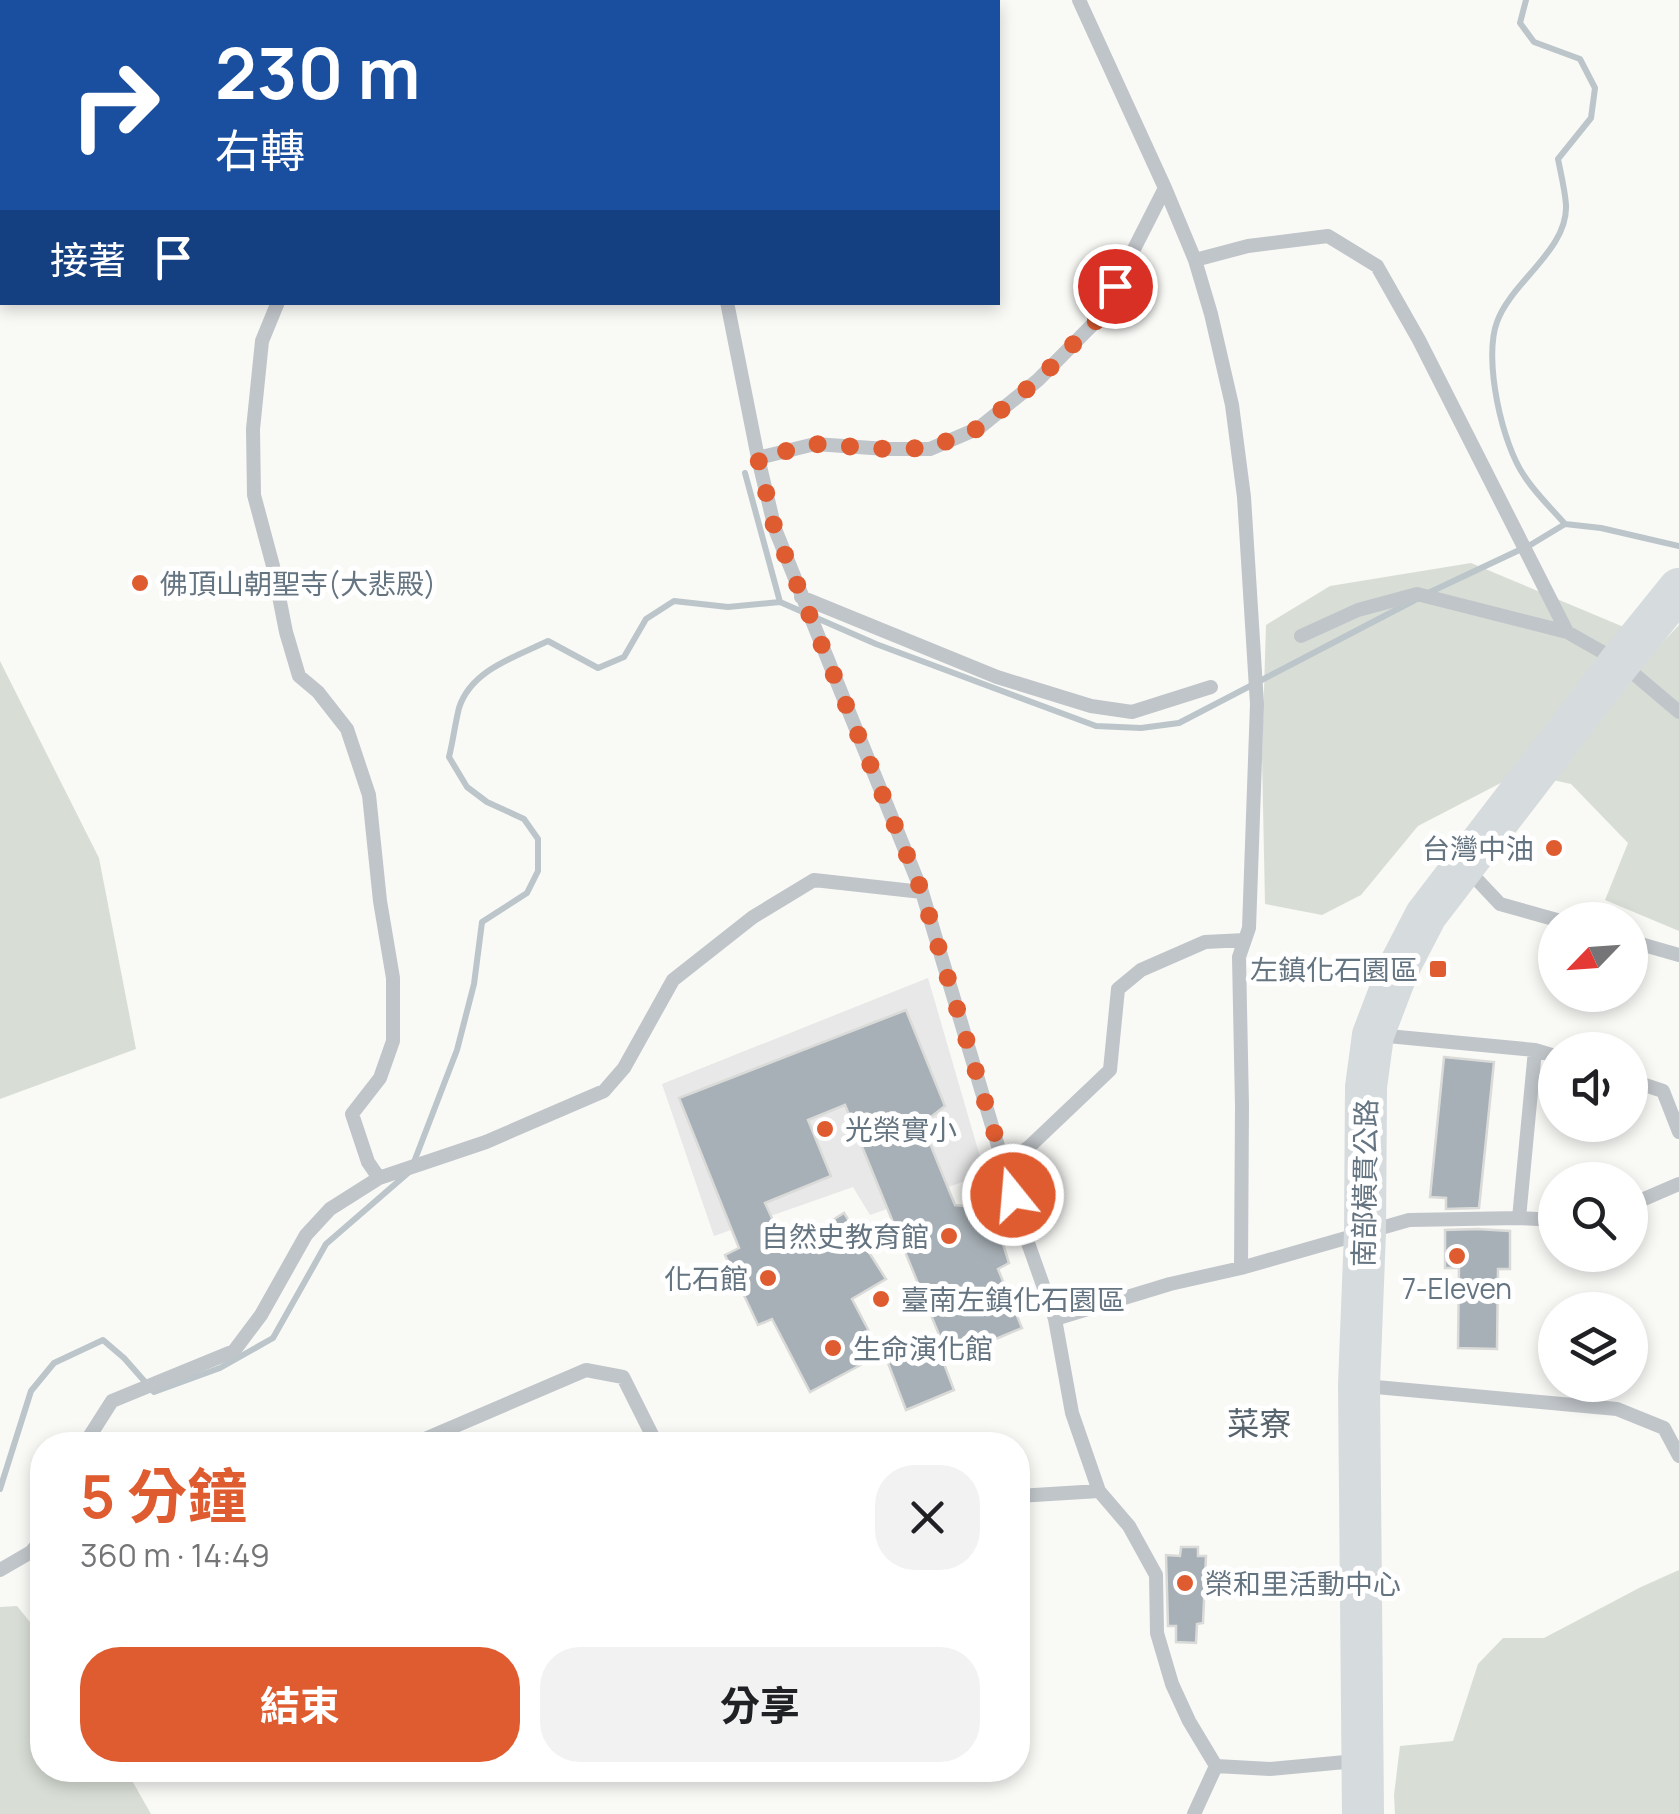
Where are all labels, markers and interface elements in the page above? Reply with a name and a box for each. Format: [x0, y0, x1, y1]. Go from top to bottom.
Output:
text: 230 m [215, 24, 420, 120]
icon: right [50, 40, 180, 170]
text: 右轉 [215, 119, 305, 181]
icon: arrive [146, 230, 201, 285]
text: 接著 [50, 233, 126, 285]
pin [1073, 244, 1158, 329]
icon: arrive [1088, 259, 1143, 314]
place label: 佛頂山朝聖寺(大悲殿) [160, 564, 436, 602]
marker: 佛頂山朝聖寺(大悲殿) [129, 572, 151, 594]
place label: 台灣中油 [1422, 829, 1534, 867]
marker: 台灣中油 [1543, 837, 1565, 859]
north arrow [1538, 902, 1648, 1012]
map controls [1538, 902, 1648, 1402]
place label: 左鎮化石園區 [1250, 950, 1418, 988]
marker: 左鎮化石園區 [1427, 958, 1449, 980]
button: sound [1538, 1032, 1648, 1142]
street label: 南部橫貫公路 [1344, 1099, 1384, 1267]
place label: 光榮實小 [845, 1110, 957, 1148]
marker: 光榮實小 [814, 1118, 836, 1140]
position arrow [961, 1143, 1065, 1247]
button: search [1538, 1162, 1648, 1272]
place label: 自然史教育館 [761, 1217, 929, 1255]
marker: 自然史教育館 [938, 1225, 960, 1247]
marker: 7-Eleven [1446, 1245, 1468, 1267]
place label: 化石館 [664, 1259, 748, 1297]
marker: 化石館 [757, 1267, 779, 1289]
place label: 7-Eleven [1402, 1269, 1512, 1307]
place label: 臺南左鎮化石園區 [901, 1280, 1125, 1318]
marker: 臺南左鎮化石園區 [870, 1288, 892, 1310]
button: layers [1538, 1292, 1648, 1402]
place label: 生命演化館 [853, 1329, 993, 1367]
marker: 生命演化館 [822, 1337, 844, 1359]
district label: 菜寮 [1227, 1401, 1291, 1445]
text: 5 分鐘 [80, 1454, 247, 1536]
button: close [875, 1465, 980, 1570]
text: 360 m · 14:49 [80, 1533, 270, 1577]
place label: 榮和里活動中心 [1205, 1564, 1401, 1602]
marker: 榮和里活動中心 [1174, 1572, 1196, 1594]
button: 結束 [80, 1647, 520, 1762]
button: 分享 [540, 1647, 980, 1762]

